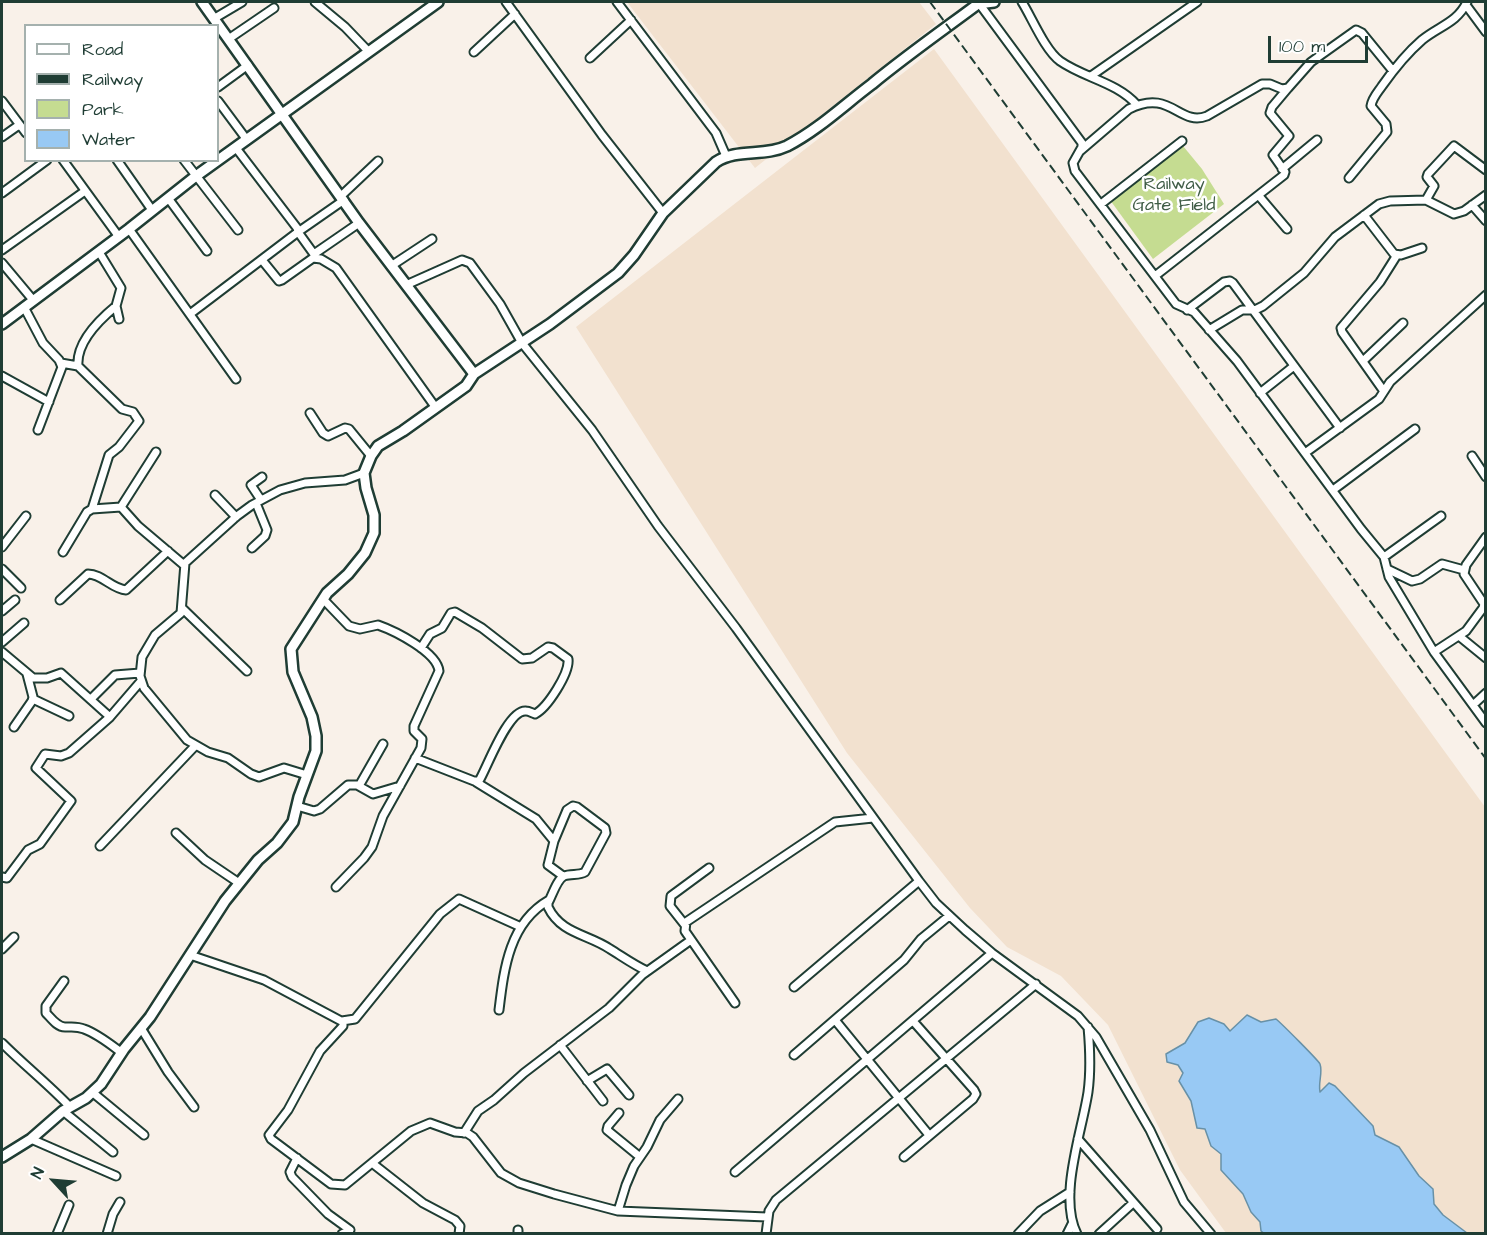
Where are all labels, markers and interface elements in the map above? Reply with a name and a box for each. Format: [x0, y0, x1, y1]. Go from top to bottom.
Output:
legend [24, 24, 219, 162]
scale bar [1271, 24, 1372, 62]
text: 100 m [1279, 34, 1325, 59]
text: Road [82, 37, 123, 62]
text: Railway [82, 67, 143, 92]
text: Park [82, 97, 124, 122]
text: Water [82, 127, 135, 152]
park label: Railway Gate Field [1133, 174, 1215, 216]
north arrow [24, 1151, 84, 1211]
text: N [26, 1164, 50, 1182]

